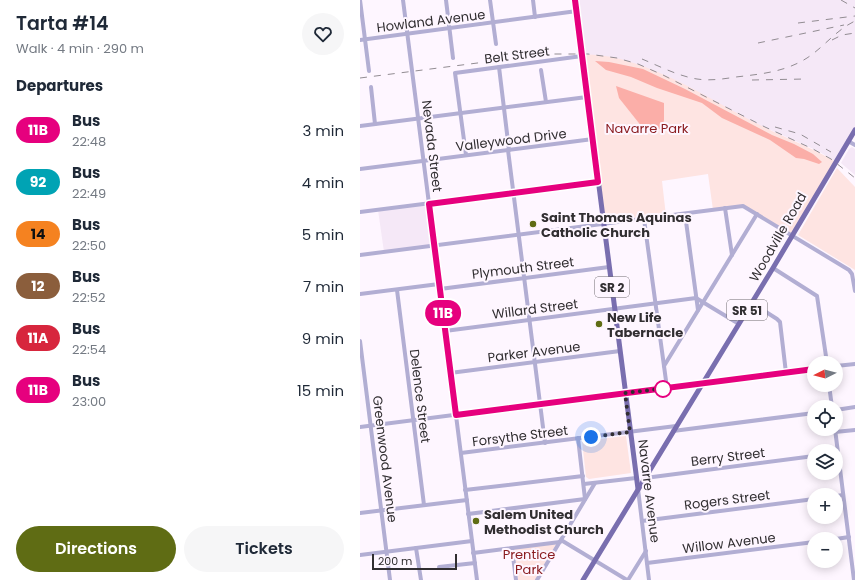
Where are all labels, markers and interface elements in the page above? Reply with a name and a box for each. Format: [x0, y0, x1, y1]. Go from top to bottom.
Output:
street label: Howland Avenue [376, 5, 486, 37]
text: Tarta #14 [16, 10, 109, 37]
button: heart [302, 13, 344, 55]
text: Walk · 4 min · 290 m [16, 39, 144, 58]
street label: Belt Street [483, 42, 551, 68]
text: Departures [16, 75, 103, 96]
street label: Nevada Street [417, 99, 447, 193]
text: Bus [72, 110, 100, 131]
park label: Navarre Park [605, 119, 689, 138]
text: 11B [28, 120, 48, 140]
text: 3 min [302, 120, 344, 141]
street label: Valleywood Drive [455, 124, 567, 156]
text: 22:48 [72, 132, 106, 151]
text: Bus [72, 162, 100, 183]
text: 92 [30, 172, 46, 192]
text: 4 min [302, 172, 344, 193]
text: 22:49 [72, 184, 106, 203]
street label: Woodville Road [745, 189, 811, 285]
place label: Saint Thomas Aquinas Catholic Church [541, 208, 692, 242]
text: Bus [72, 214, 100, 235]
marker: Saint Thomas Aquinas Catholic Church [528, 219, 538, 229]
text: 14 [31, 224, 45, 244]
text: 5 min [302, 224, 344, 245]
text: 22:50 [72, 236, 106, 255]
street label: Plymouth Street [471, 252, 575, 284]
text: Bus [72, 266, 100, 287]
text: 12 [31, 276, 45, 296]
text: 7 min [303, 276, 344, 297]
road number: SR 2 [595, 277, 629, 297]
text: 22:52 [72, 288, 105, 307]
street label: Willard Street [491, 294, 579, 324]
line badge: 11B [420, 300, 466, 326]
road number: SR 51 [727, 300, 767, 320]
text: 11B [433, 303, 453, 323]
place label: New Life Tabernacle [607, 308, 683, 342]
text: Bus [72, 318, 100, 339]
marker: New Life Tabernacle [594, 319, 604, 329]
text: 11A [28, 328, 48, 348]
text: 9 min [302, 328, 344, 349]
street label: Parker Avenue [487, 337, 581, 367]
text: 22:54 [72, 340, 106, 359]
street label: Delence Street [405, 348, 435, 444]
north arrow [807, 356, 843, 392]
map controls [807, 356, 843, 568]
text: Bus [72, 370, 100, 391]
text: 11B [28, 380, 48, 400]
text: 15 min [297, 380, 344, 401]
unlabelled marker [654, 380, 672, 398]
text: 23:00 [72, 392, 106, 411]
street label: Greenwood Avenue [368, 394, 402, 524]
button: locate [807, 400, 843, 436]
street label: Forsythe Street [471, 421, 569, 451]
your location [581, 427, 601, 447]
street label: Navarre Avenue [633, 438, 665, 544]
street label: Berry Street [690, 443, 766, 471]
button: layers [807, 444, 843, 480]
street label: Rogers Street [683, 485, 771, 515]
button: + [807, 488, 843, 524]
place label: Salem United Methodist Church [484, 505, 604, 539]
marker: Salem United Methodist Church [471, 516, 481, 526]
button: Directions [16, 526, 176, 572]
button: Tickets [184, 526, 344, 572]
street label: Willow Avenue [681, 528, 777, 558]
button: − [807, 532, 843, 568]
park label: Prentice Park [503, 545, 555, 579]
scale bar [372, 552, 457, 571]
text: 200 m [378, 553, 412, 569]

